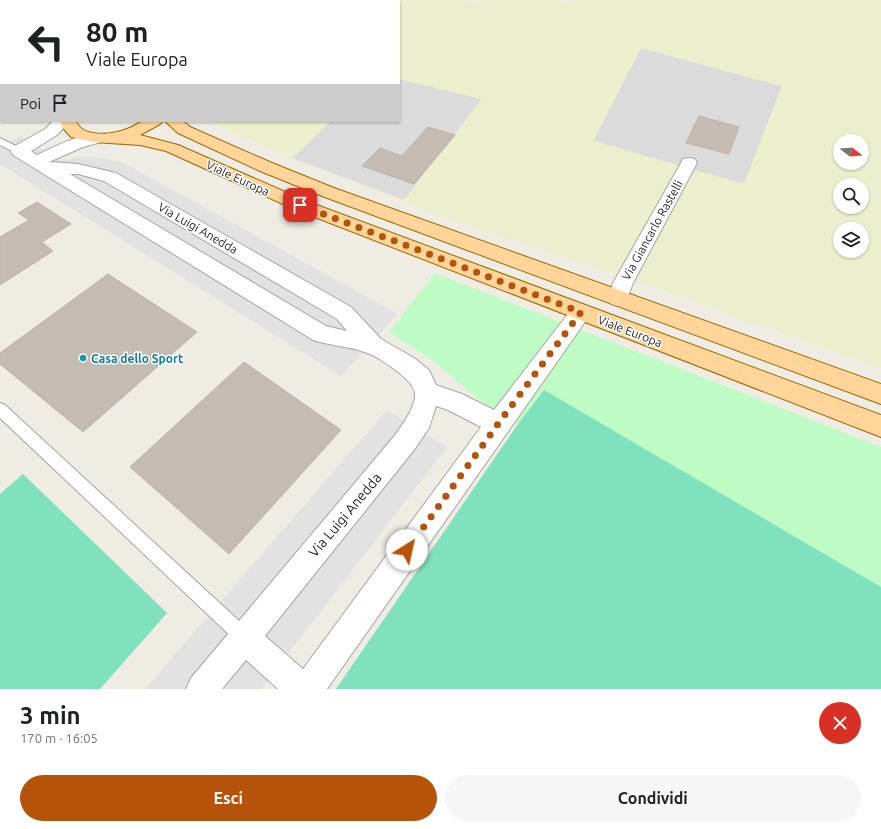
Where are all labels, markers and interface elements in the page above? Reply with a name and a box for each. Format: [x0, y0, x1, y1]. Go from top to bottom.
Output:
icon: left [20, 16, 72, 68]
text: 80 m [86, 16, 148, 47]
text: Viale Europa [86, 49, 188, 69]
icon: arrive [49, 92, 71, 114]
text: Poi [20, 95, 41, 112]
north arrow [833, 134, 869, 170]
map controls [833, 134, 869, 258]
street label: Viale Europa [205, 158, 271, 198]
street label: Via Giancarlo Rastelli [619, 178, 685, 282]
button: search [833, 178, 869, 214]
pin [283, 188, 317, 222]
icon: arrive [289, 194, 311, 216]
street label: Via Luigi Anedda [156, 200, 240, 256]
button: layers [833, 222, 869, 258]
street label: Viale Europa [596, 313, 664, 349]
place label: Casa dello Sport [91, 352, 183, 365]
marker: Casa dello Sport [78, 353, 88, 363]
street label: Via Luigi Anedda [305, 470, 385, 560]
position arrow [386, 529, 428, 571]
text: 3 min [20, 702, 81, 729]
button: close [819, 702, 861, 744]
text: 170 m · 16:05 [20, 731, 98, 745]
button: Esci [20, 775, 437, 821]
button: Condividi [445, 775, 861, 821]

